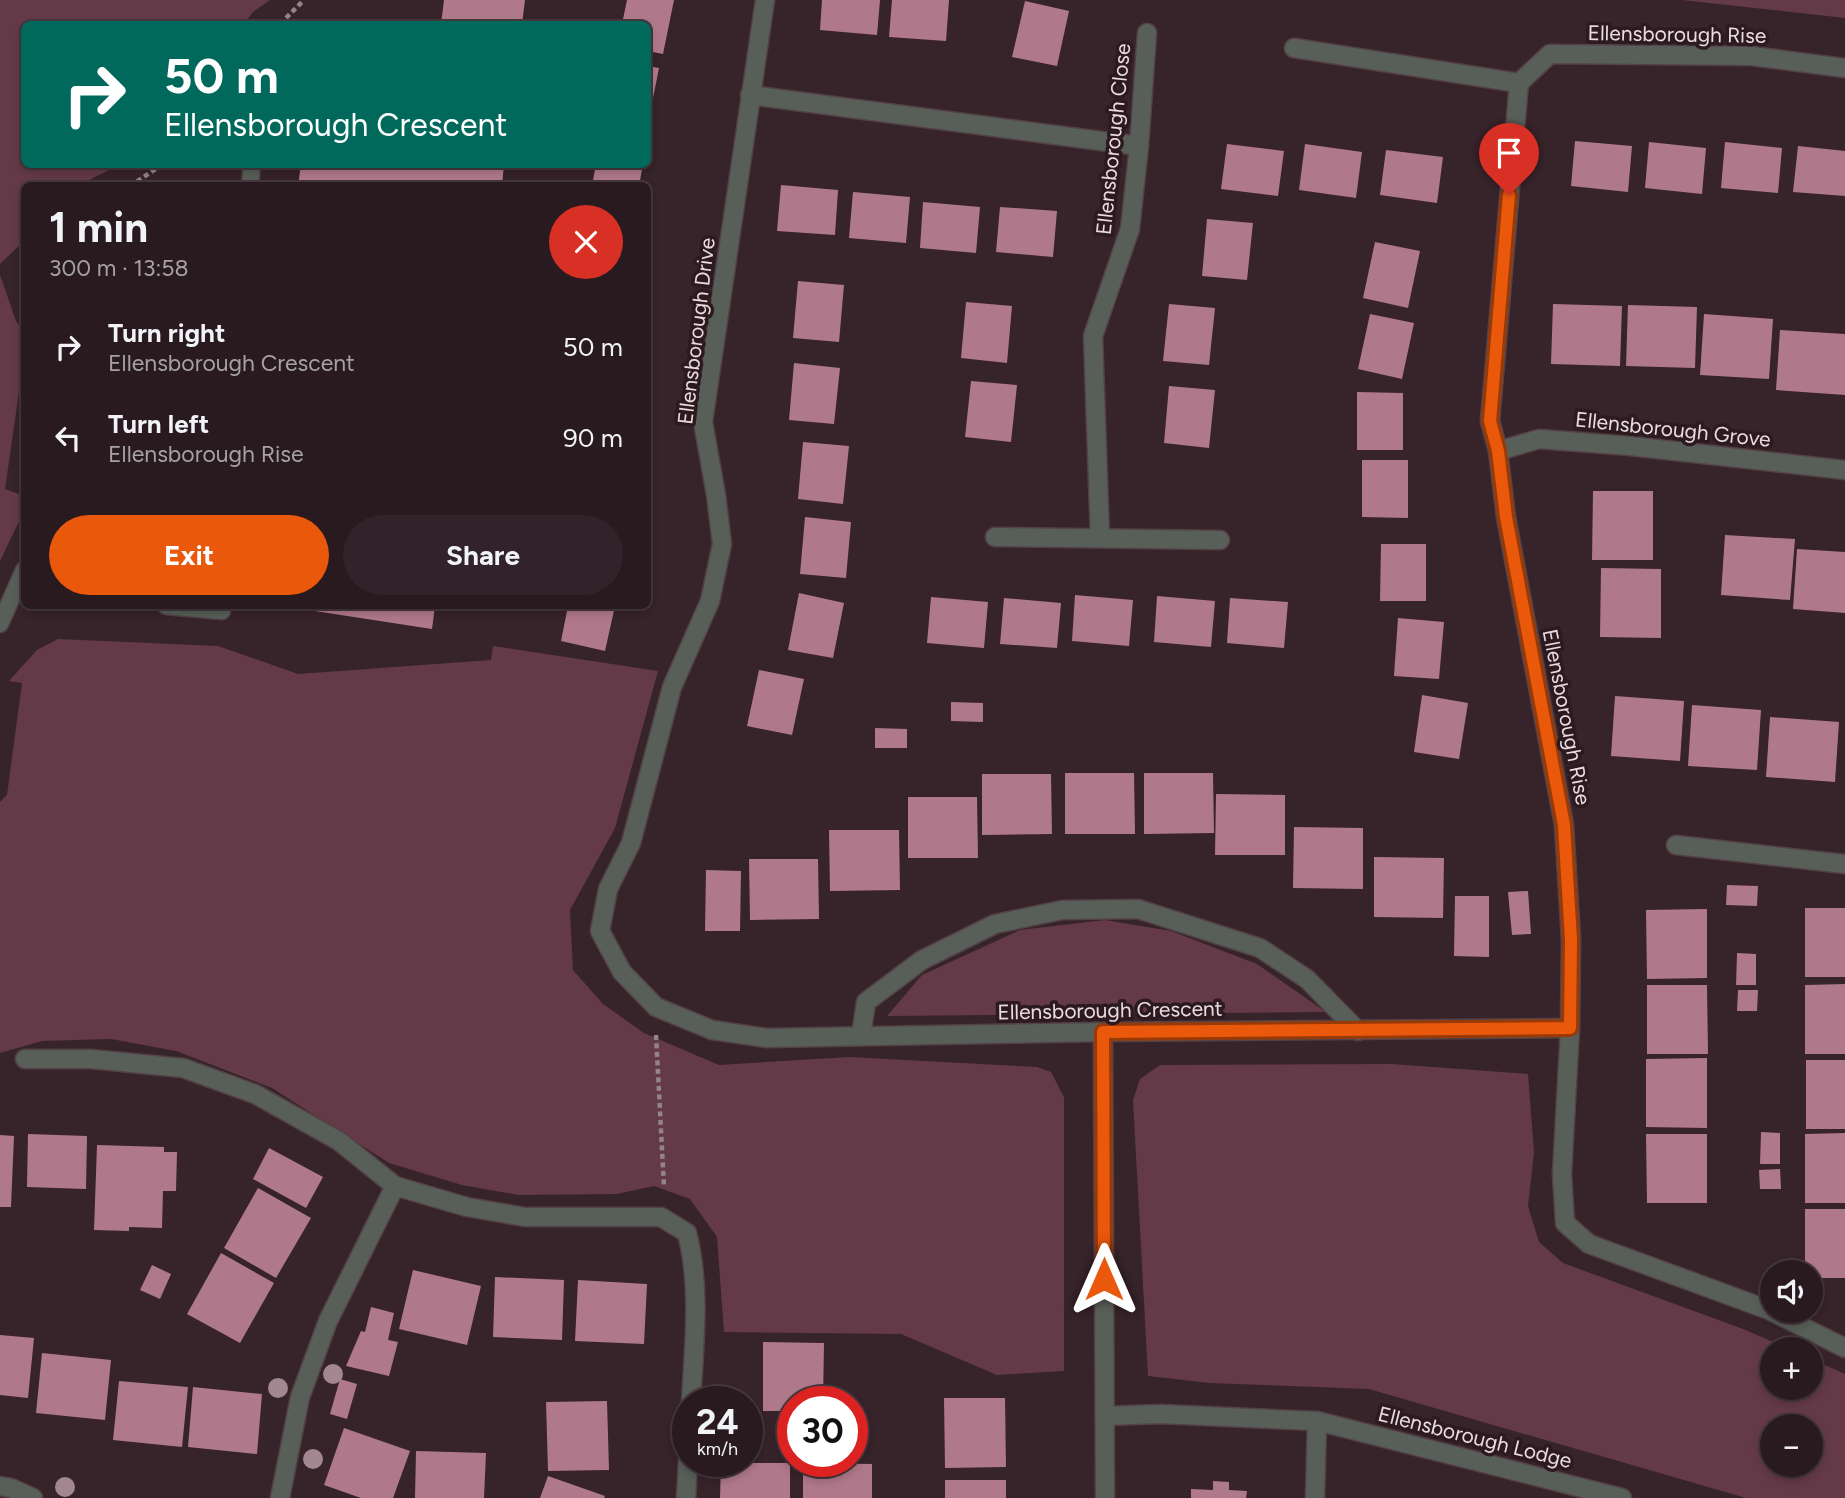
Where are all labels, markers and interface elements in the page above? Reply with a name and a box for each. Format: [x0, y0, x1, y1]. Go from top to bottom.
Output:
street label: Ellensborough Rise [1587, 20, 1767, 48]
street label: Ellensborough Close [1091, 42, 1135, 236]
text: 50 m [164, 46, 279, 105]
icon: right [49, 49, 140, 140]
text: Ellensborough Crescent [164, 106, 507, 144]
pin [1479, 123, 1539, 195]
icon: arrive [1490, 134, 1528, 172]
text: 1 min [49, 202, 148, 253]
button: close [549, 205, 623, 279]
street label: Ellensborough Drive [672, 236, 720, 426]
text: 300 m · 13:58 [49, 254, 189, 282]
text: Turn right [108, 317, 225, 349]
icon: right [49, 328, 87, 366]
text: 50 m [563, 331, 623, 363]
text: Ellensborough Crescent [108, 349, 355, 377]
street label: Ellensborough Grove [1574, 406, 1772, 452]
text: Turn left [108, 408, 209, 440]
icon: left [49, 419, 87, 457]
text: 90 m [563, 422, 623, 454]
text: Ellensborough Rise [108, 440, 304, 468]
button: Exit [49, 515, 329, 595]
button: Share [343, 515, 623, 595]
street label: Ellensborough Rise [1538, 627, 1596, 807]
street label: Ellensborough Crescent [997, 996, 1223, 1024]
position arrow [1067, 1242, 1141, 1316]
map controls [1760, 1260, 1823, 1477]
button: sound [1760, 1260, 1823, 1323]
button: + [1760, 1337, 1823, 1400]
speed limit sign: 30 [777, 1386, 868, 1477]
text: 24 [696, 1401, 739, 1443]
street label: Ellensborough Lodge [1376, 1401, 1574, 1473]
button: − [1760, 1414, 1823, 1477]
text: km/h [697, 1438, 738, 1460]

